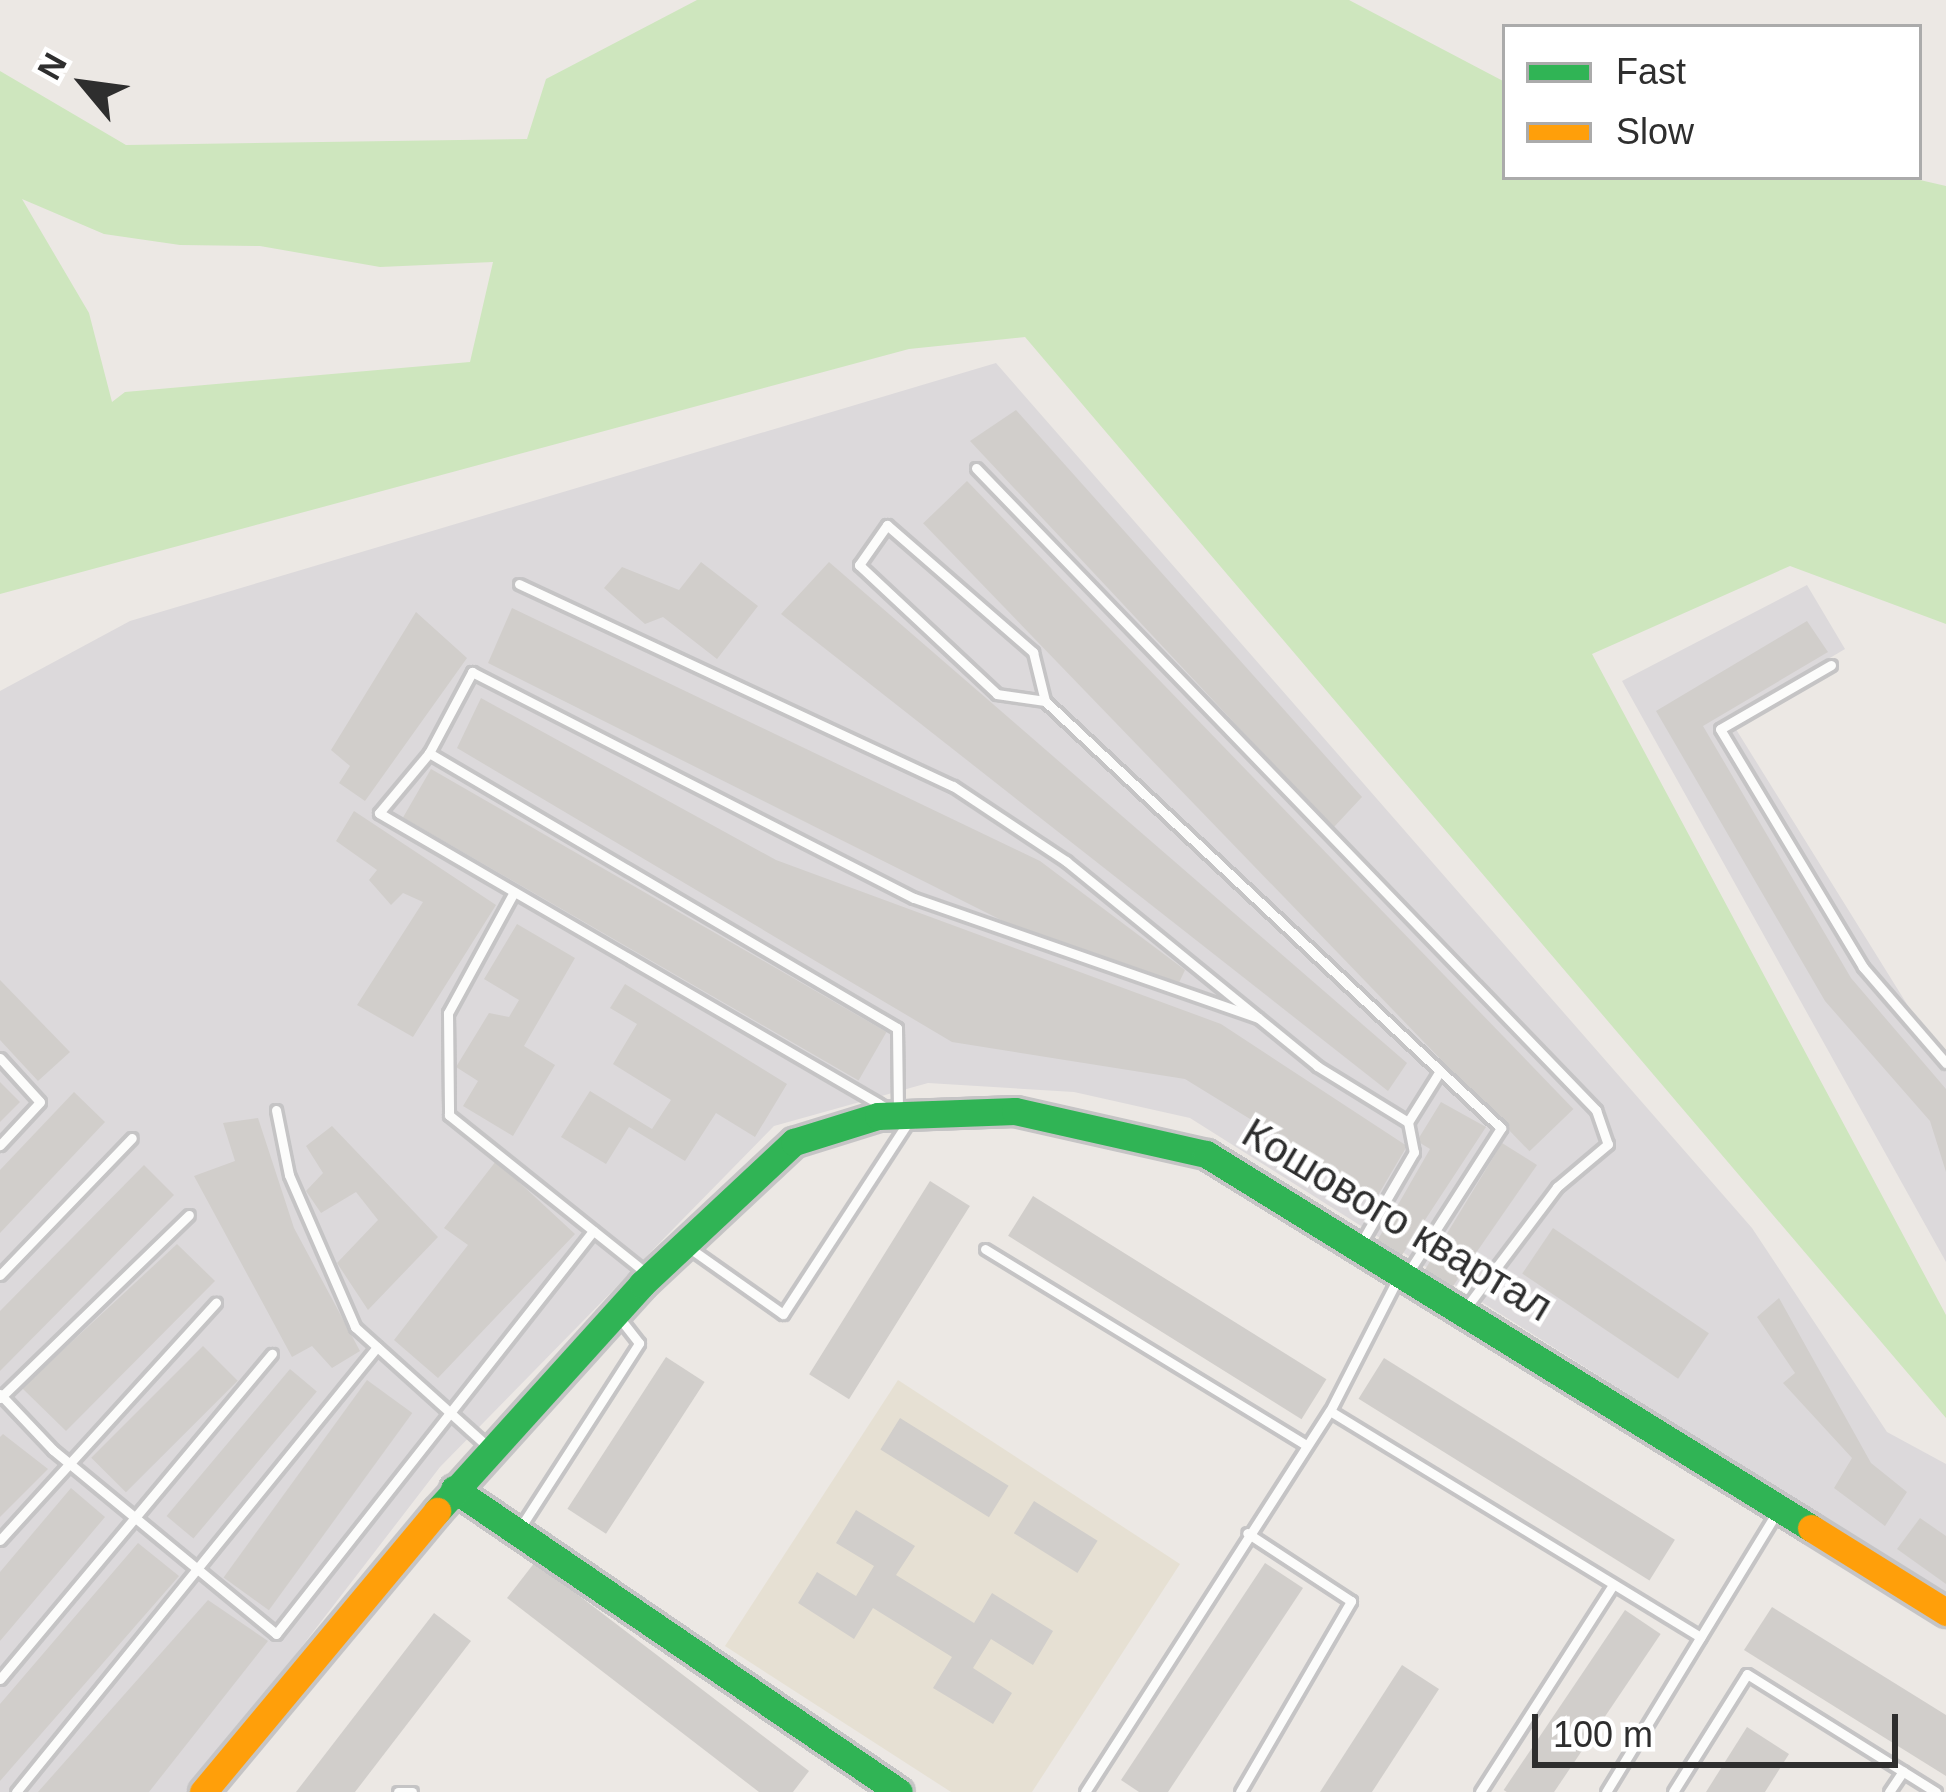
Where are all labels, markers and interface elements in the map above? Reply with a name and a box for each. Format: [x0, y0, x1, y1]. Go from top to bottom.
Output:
north arrow [24, 24, 144, 144]
legend [1502, 24, 1922, 180]
text: N [30, 47, 74, 86]
text: Fast [1616, 51, 1686, 92]
text: Slow [1616, 111, 1694, 152]
street label: Кошового квартал [1233, 1108, 1561, 1332]
scale bar [1538, 1690, 1904, 1764]
text: 100 m [1553, 1714, 1653, 1755]

